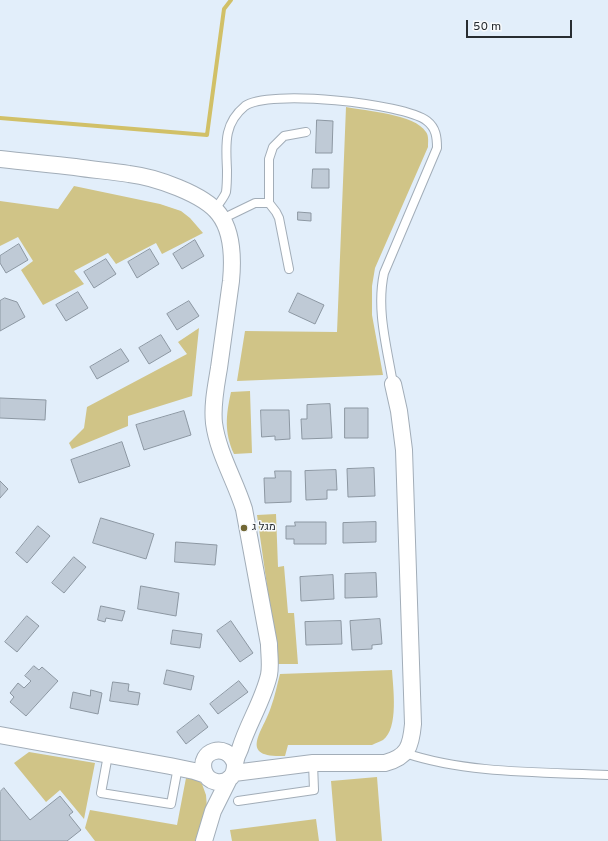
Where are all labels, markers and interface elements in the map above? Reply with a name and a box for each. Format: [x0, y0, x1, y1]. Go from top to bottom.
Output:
scale bar [468, 12, 574, 38]
text: 50 m [473, 19, 501, 35]
place label: מגל ג [252, 521, 276, 535]
marker: מגל ג [239, 523, 249, 533]

